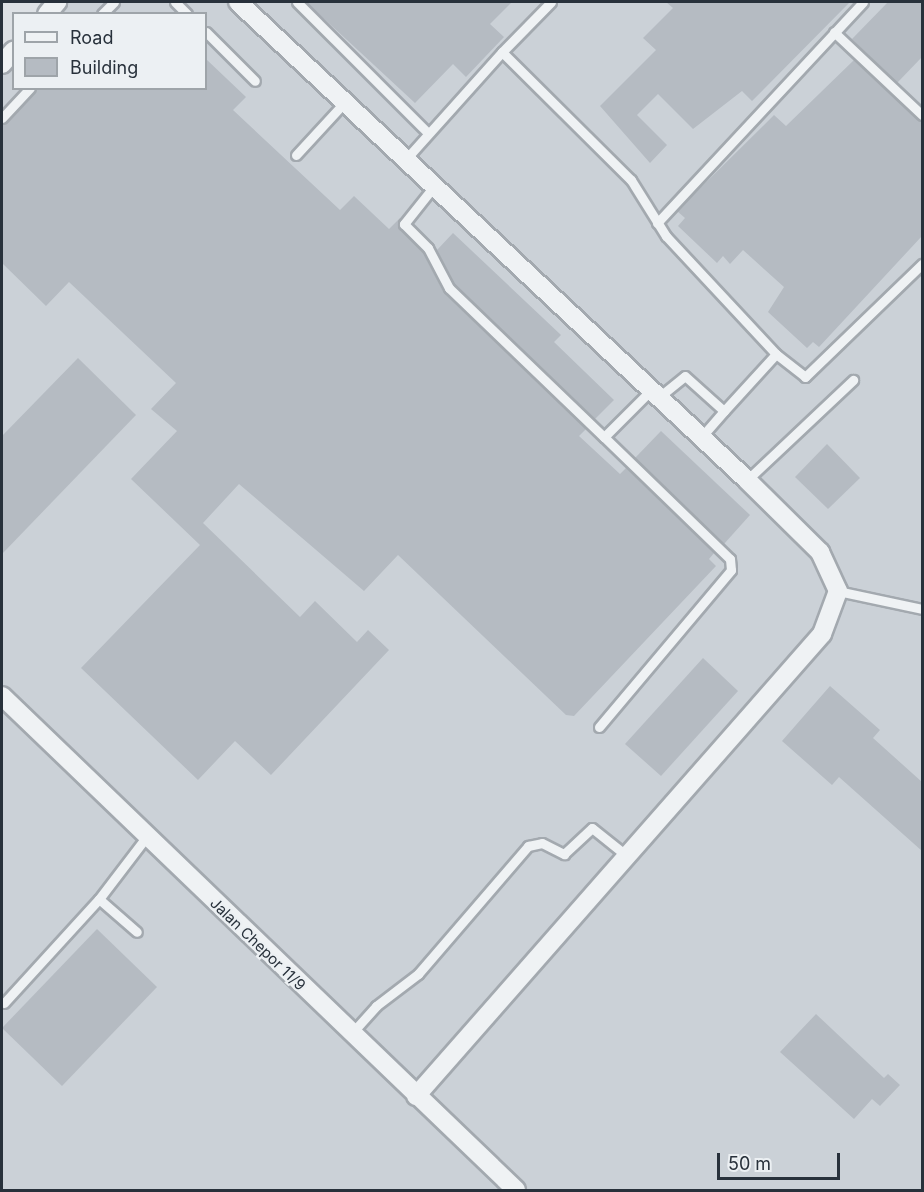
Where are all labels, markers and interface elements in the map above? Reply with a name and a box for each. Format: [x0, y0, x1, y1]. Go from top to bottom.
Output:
legend [12, 12, 207, 90]
text: Road [70, 27, 113, 48]
text: Building [70, 57, 138, 78]
street label: Jalan Chepor 11/9 [207, 894, 309, 994]
scale bar [720, 1141, 843, 1179]
text: 50 m [728, 1153, 771, 1174]

